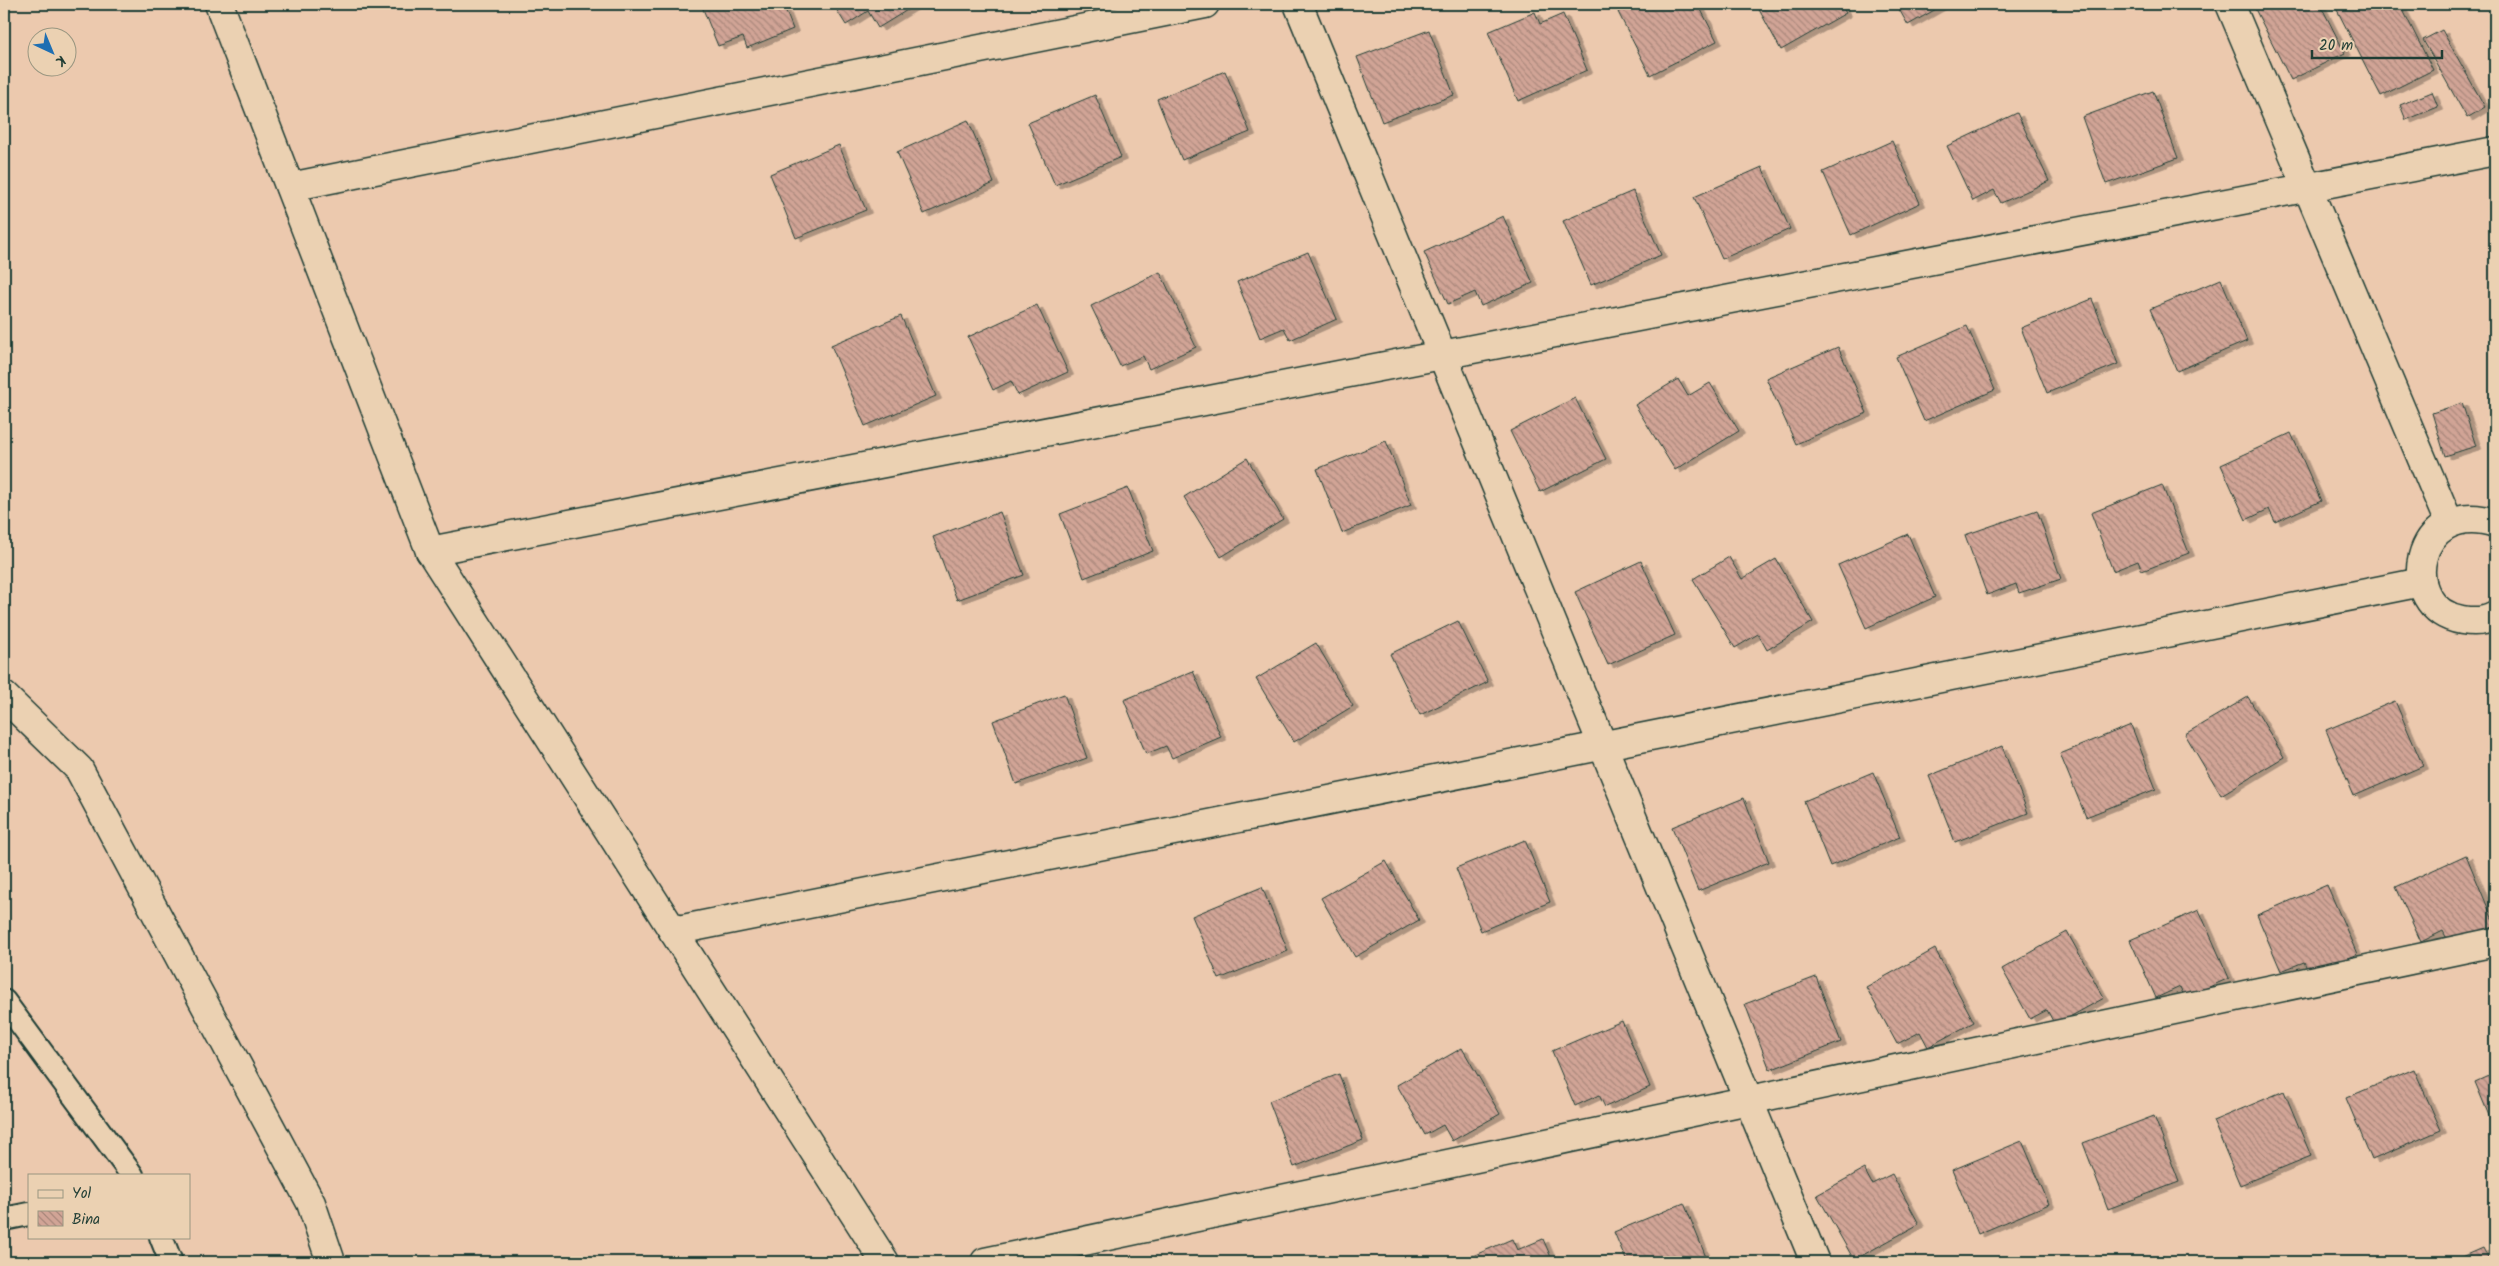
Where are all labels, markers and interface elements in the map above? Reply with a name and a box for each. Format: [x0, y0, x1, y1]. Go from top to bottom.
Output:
north arrow [28, 28, 78, 78]
scale bar [2312, 28, 2442, 60]
text: 20 m [2319, 34, 2353, 58]
text: K [49, 50, 71, 72]
legend [28, 1174, 190, 1238]
text: Yol [72, 1182, 91, 1206]
text: Bina [72, 1208, 100, 1232]

